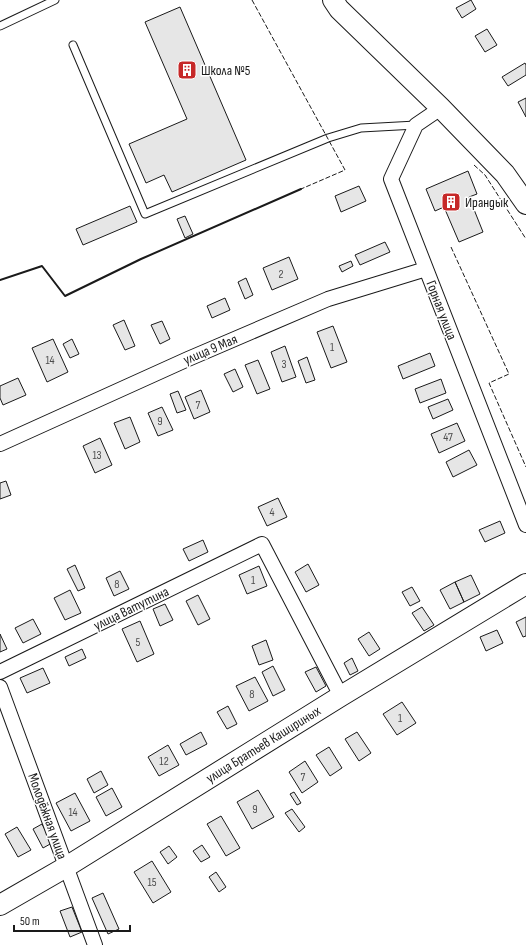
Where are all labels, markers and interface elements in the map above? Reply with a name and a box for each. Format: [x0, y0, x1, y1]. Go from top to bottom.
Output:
building icon: Школа №5 [176, 59, 198, 81]
place label: Школа №5 [201, 62, 251, 79]
building icon: Ирандык [440, 191, 462, 213]
place label: Ирандык [465, 194, 509, 211]
house number: 2 [279, 267, 284, 282]
street label: Горная улица [422, 278, 461, 342]
street label: улица 9 Мая [181, 330, 240, 368]
house number: 1 [330, 340, 335, 355]
house number: 14 [45, 353, 55, 368]
house number: 3 [281, 357, 287, 372]
house number: 7 [196, 398, 201, 413]
house number: 9 [157, 414, 163, 429]
house number: 47 [443, 430, 453, 445]
house number: 13 [92, 448, 102, 463]
house number: 4 [269, 505, 275, 520]
house number: 1 [251, 573, 256, 588]
house number: 8 [114, 577, 120, 592]
street label: улица Ватутина [91, 583, 172, 634]
house number: 5 [136, 635, 141, 650]
house number: 8 [249, 687, 255, 702]
street label: улица Братьев Кашириных [203, 702, 324, 787]
house number: 1 [398, 711, 403, 726]
house number: 12 [159, 754, 169, 769]
house number: 7 [301, 770, 306, 785]
street label: Молодёжная улица [24, 771, 71, 861]
house number: 9 [252, 802, 258, 817]
house number: 14 [68, 805, 78, 820]
house number: 15 [147, 875, 157, 890]
scale bar [14, 907, 130, 933]
text: 50 m [20, 914, 40, 929]

